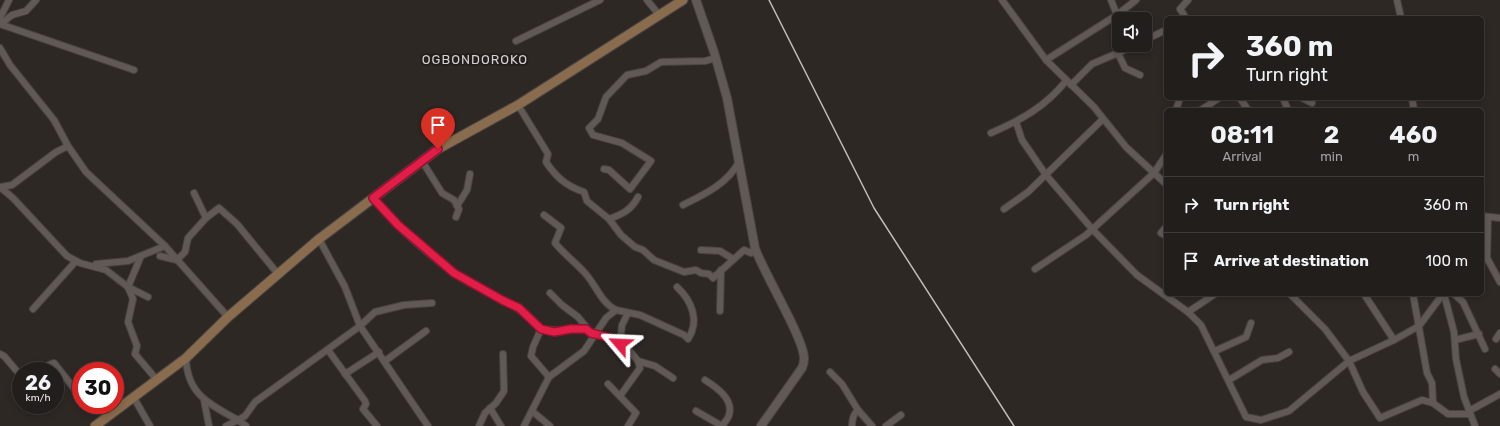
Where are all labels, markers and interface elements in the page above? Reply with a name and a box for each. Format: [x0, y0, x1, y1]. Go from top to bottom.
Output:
map controls [1112, 12, 1152, 52]
button: sound [1112, 12, 1152, 52]
text: 360 m [1246, 30, 1333, 63]
icon: right [1180, 32, 1232, 84]
district label: OGBONDOROKO [422, 52, 528, 67]
text: Turn right [1246, 64, 1328, 86]
pin [421, 108, 455, 149]
icon: arrive [427, 114, 449, 136]
text: 08:11 [1210, 121, 1274, 149]
text: 2 [1324, 121, 1339, 149]
text: 460 [1389, 121, 1438, 149]
text: Arrival [1223, 149, 1262, 164]
text: min [1320, 149, 1343, 164]
text: m [1408, 149, 1419, 164]
icon: right [1180, 194, 1202, 216]
text: Turn right [1214, 196, 1289, 214]
text: 360 m [1423, 196, 1468, 214]
icon: arrive [1180, 250, 1202, 272]
text: Arrive at destination [1214, 252, 1369, 270]
text: 100 m [1426, 252, 1468, 270]
position arrow [599, 323, 641, 365]
speed limit sign: 30 [72, 362, 124, 414]
text: 26 [25, 371, 51, 395]
text: km/h [26, 392, 50, 404]

